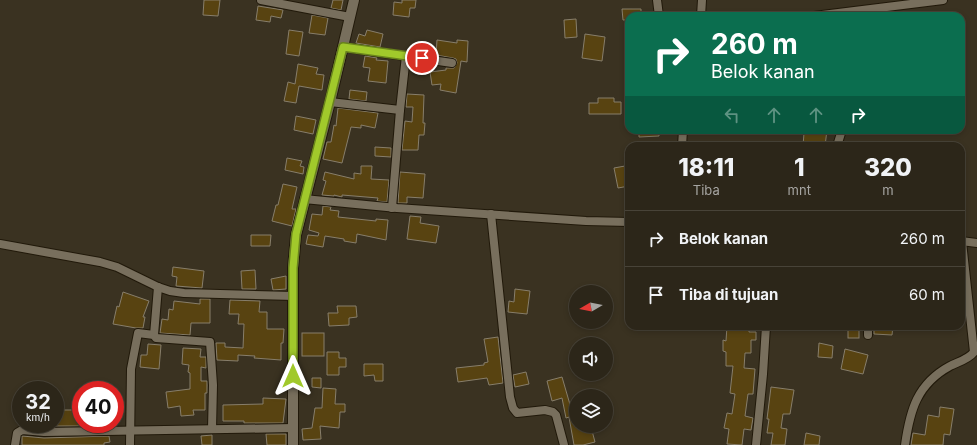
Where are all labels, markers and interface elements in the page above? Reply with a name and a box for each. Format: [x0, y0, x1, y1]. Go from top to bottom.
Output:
text: 260 m [711, 27, 798, 61]
icon: right [645, 28, 697, 80]
pin [405, 41, 439, 75]
icon: arrive [411, 47, 433, 69]
text: Belok kanan [711, 61, 815, 82]
icon: left [721, 104, 743, 126]
icon: ahead [763, 104, 785, 126]
icon: ahead [805, 104, 827, 126]
icon: right [847, 104, 869, 126]
text: 18:11 [678, 153, 734, 182]
text: 1 [794, 153, 805, 182]
text: 320 [864, 153, 912, 182]
text: Tiba [693, 182, 720, 198]
text: mnt [788, 182, 811, 198]
text: m [882, 182, 894, 198]
icon: right [645, 228, 667, 250]
text: Belok kanan [679, 229, 768, 248]
text: 260 m [900, 229, 945, 248]
icon: arrive [645, 284, 667, 306]
north arrow [569, 285, 613, 329]
map controls [569, 285, 613, 433]
text: Tiba di tujuan [679, 285, 778, 304]
text: 60 m [909, 285, 945, 304]
button: sound [569, 337, 613, 381]
position arrow [272, 355, 314, 397]
speed limit sign: 40 [72, 381, 124, 433]
button: layers [569, 389, 613, 433]
text: 32 [25, 390, 51, 414]
text: km/h [26, 411, 50, 423]

